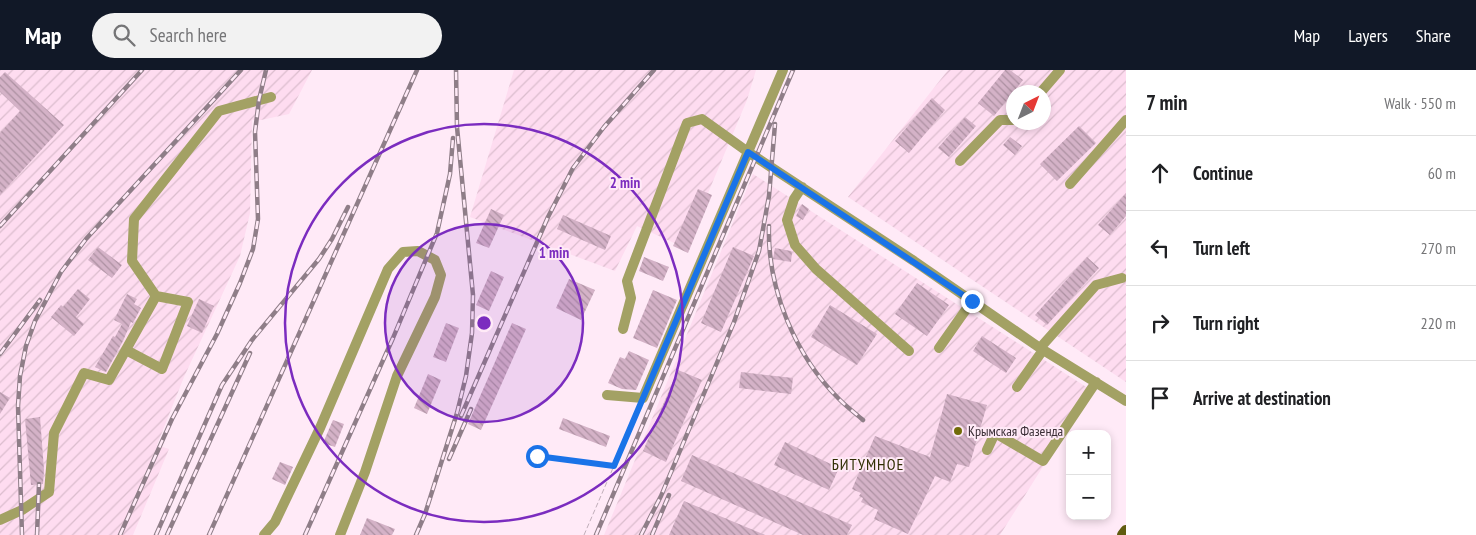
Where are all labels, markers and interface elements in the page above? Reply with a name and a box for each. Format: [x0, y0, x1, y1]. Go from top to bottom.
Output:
search box [92, 13, 442, 58]
text: Map [25, 20, 62, 51]
icon: search [110, 21, 138, 49]
text: Search here [150, 23, 227, 47]
text: Map [1294, 24, 1320, 47]
text: Layers [1348, 24, 1388, 47]
text: Share [1416, 24, 1451, 47]
north arrow [1006, 85, 1051, 130]
text: 7 min [1146, 89, 1188, 116]
text: Walk · 550 m [1384, 93, 1456, 113]
icon: ahead [1146, 159, 1174, 187]
text: Continue [1193, 161, 1253, 185]
text: 60 m [1428, 163, 1456, 183]
text: 2 min [610, 173, 640, 192]
icon: left [1146, 234, 1174, 262]
text: Turn left [1193, 236, 1250, 260]
text: 270 m [1421, 238, 1456, 258]
text: 1 min [539, 243, 569, 262]
route end [961, 290, 984, 313]
icon: right [1146, 309, 1174, 337]
text: Turn right [1193, 311, 1259, 335]
text: 220 m [1421, 313, 1456, 333]
centre of rings [475, 314, 493, 332]
icon: arrive [1146, 384, 1174, 412]
text: Arrive at destination [1193, 386, 1331, 410]
place label: Крымская Фазенда [968, 422, 1063, 440]
marker: Крымская Фазенда [952, 425, 964, 437]
map controls [1066, 430, 1111, 520]
button: + [1066, 430, 1111, 475]
route start [526, 445, 549, 468]
district label: БИТУМНОЕ [832, 454, 904, 474]
button: − [1066, 475, 1111, 520]

